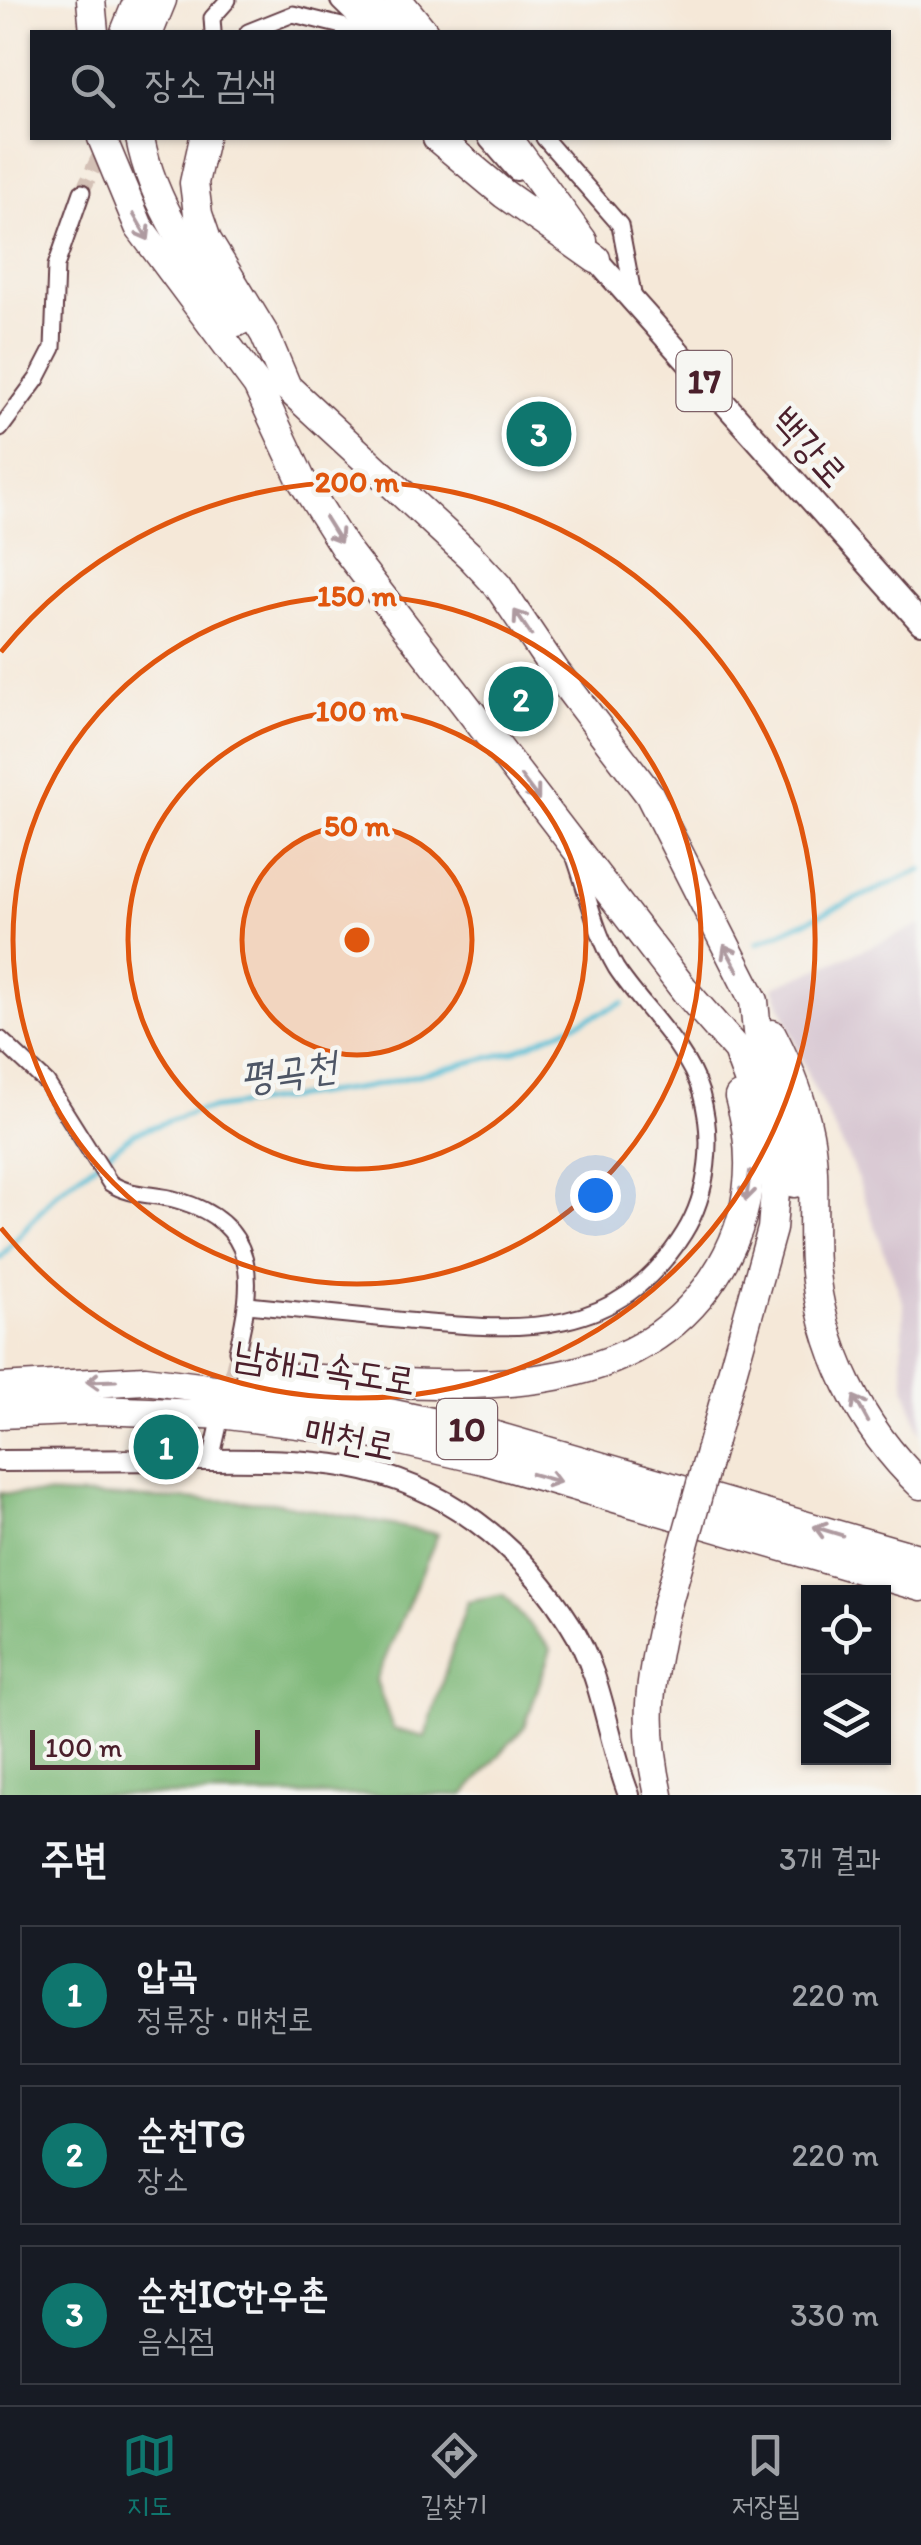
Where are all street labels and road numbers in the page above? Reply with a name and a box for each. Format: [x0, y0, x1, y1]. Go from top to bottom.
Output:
road number: 17 [676, 351, 732, 411]
street label: 백강로 [762, 398, 858, 496]
street label: 남해고속도로 [231, 1330, 419, 1404]
road number: 10 [437, 1399, 497, 1459]
street label: 매천로 [301, 1407, 399, 1469]

